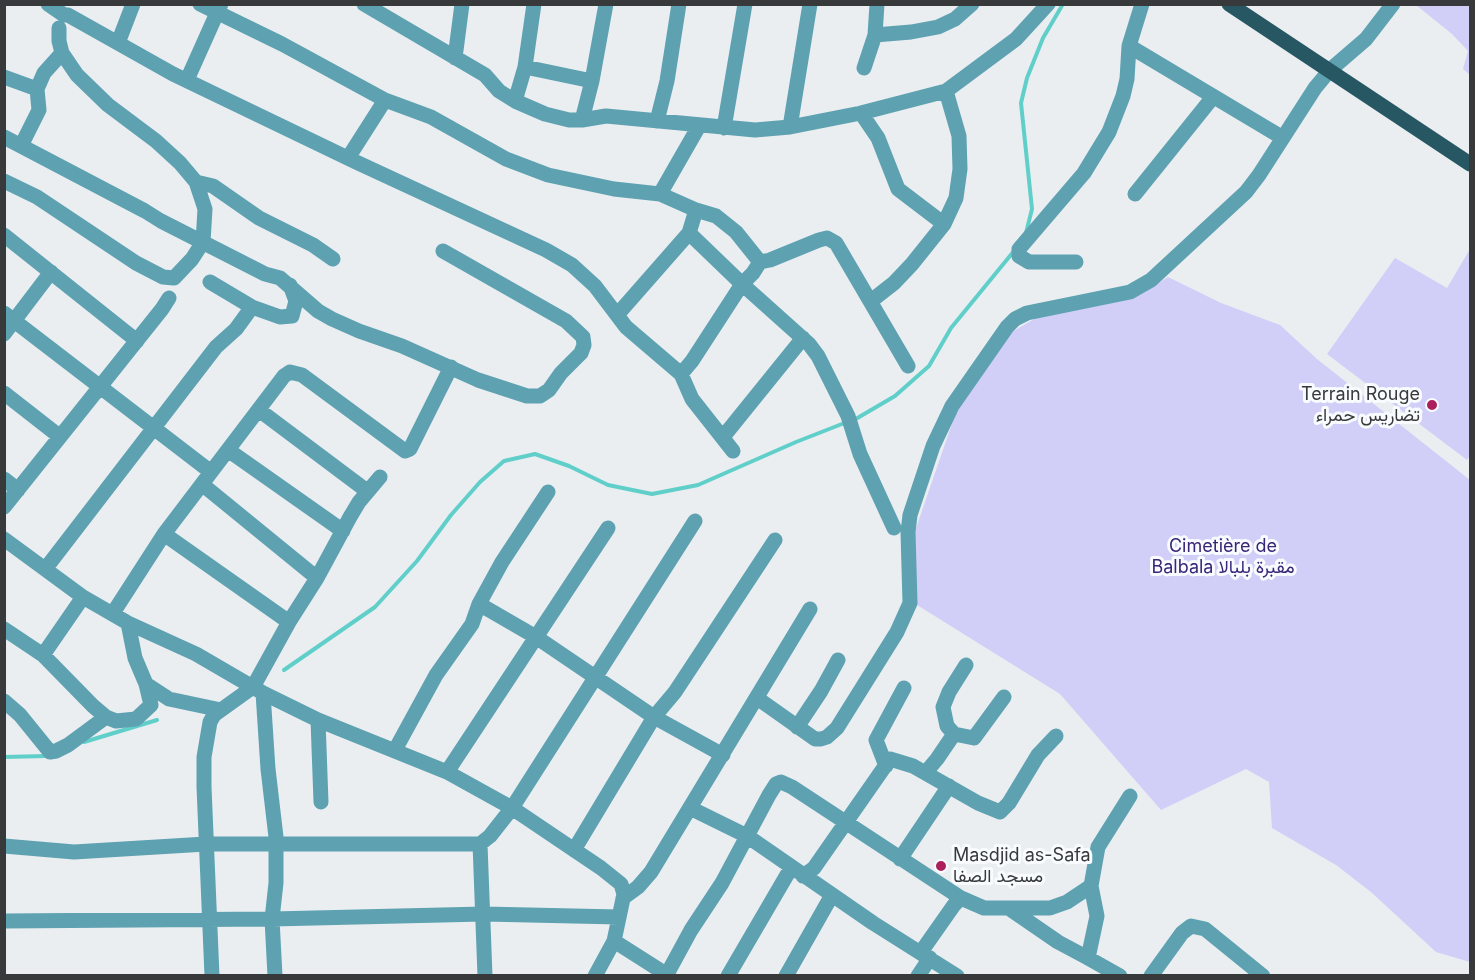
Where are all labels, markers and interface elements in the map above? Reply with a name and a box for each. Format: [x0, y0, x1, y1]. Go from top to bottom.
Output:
place label: Terrain Rouge تضاريس حمراء [1301, 384, 1420, 426]
marker: Terrain Rouge تضاريس حمراء [1425, 398, 1439, 412]
park label: Cimetière de Balbala مقبرة بلبالا [1151, 536, 1295, 578]
place label: Masdjid as-Safa مسجد الصفا [953, 845, 1091, 888]
marker: Masdjid as-Safa مسجد الصفا [934, 859, 948, 873]

